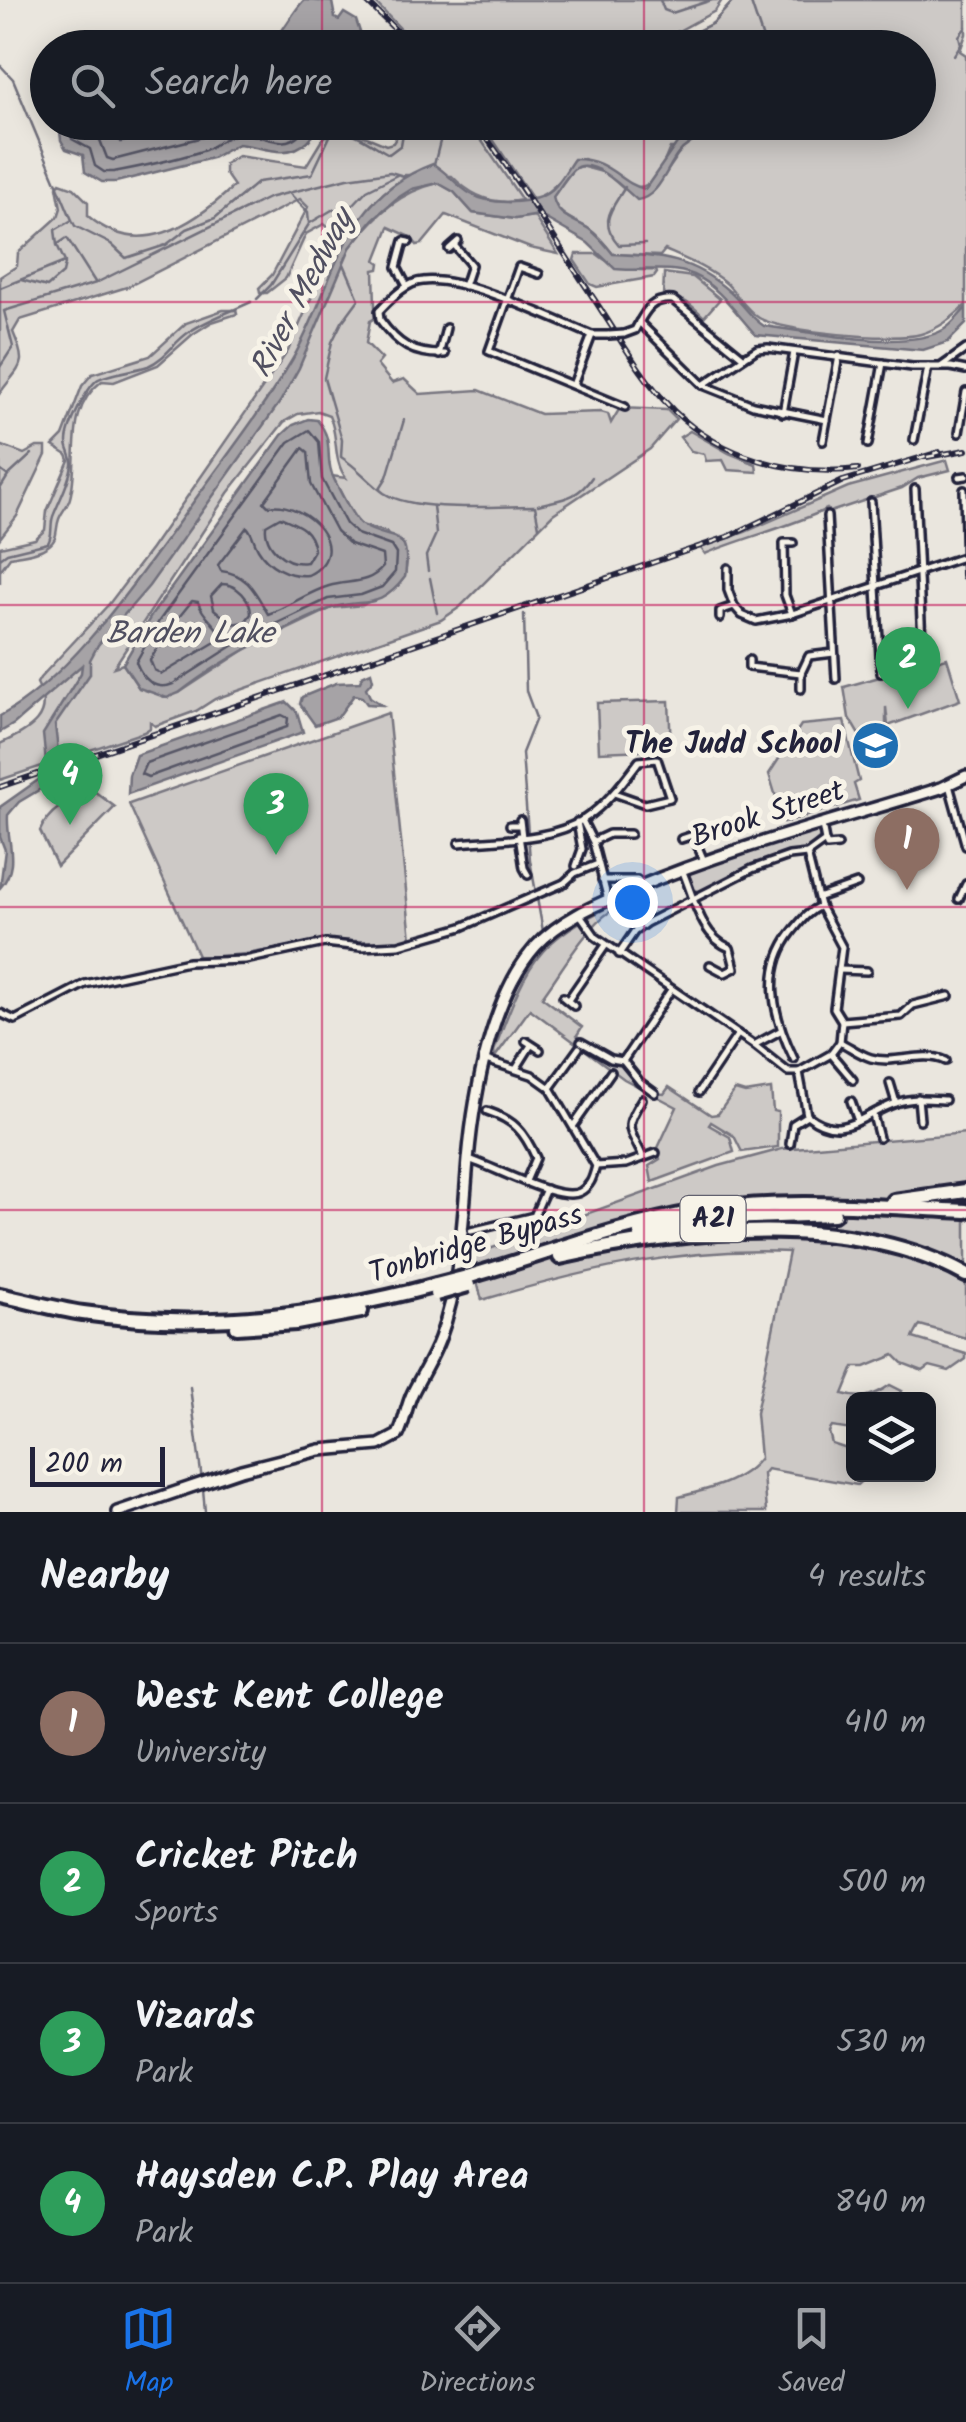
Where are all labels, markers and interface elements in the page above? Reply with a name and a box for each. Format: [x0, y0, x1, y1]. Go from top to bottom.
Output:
search box [30, 30, 936, 140]
text: Search here [145, 55, 332, 115]
icon: search [65, 58, 120, 113]
water label: River Medway [237, 197, 371, 388]
water label: Barden Lake [106, 609, 277, 660]
pin: 2 [876, 626, 940, 709]
school or university icon: The Judd School [850, 719, 902, 771]
place label: The Judd School [625, 721, 841, 769]
pin: 4 [38, 742, 102, 825]
street label: Brook Street [685, 768, 851, 862]
pin: 3 [244, 772, 308, 855]
pin: 1 [874, 808, 940, 890]
your location [607, 877, 658, 928]
street label: Tonbridge Bypass [363, 1192, 589, 1298]
road number: A21 [680, 1196, 746, 1242]
map controls [846, 1392, 936, 1482]
button: layers [846, 1392, 936, 1482]
scale bar [30, 1442, 165, 1486]
text: 200 m [45, 1442, 123, 1487]
text: Nearby [40, 1544, 169, 1611]
text: 4 results [808, 1552, 926, 1603]
text: West Kent College [135, 1668, 444, 1728]
text: 1 [68, 1698, 77, 1749]
text: 410 m [844, 1698, 926, 1749]
text: University [135, 1728, 266, 1779]
text: Cricket Pitch [135, 1828, 358, 1888]
text: 2 [63, 1858, 82, 1909]
text: 500 m [839, 1858, 926, 1909]
text: Sports [135, 1888, 218, 1939]
text: Vizards [135, 1988, 255, 2048]
text: 3 [64, 2018, 81, 2069]
text: 530 m [836, 2018, 926, 2069]
text: Park [135, 2048, 193, 2099]
text: Haysden C.P. Play Area [135, 2148, 529, 2208]
text: 4 [64, 2178, 81, 2229]
text: 840 m [835, 2178, 926, 2229]
text: Park [135, 2208, 193, 2259]
tab: Map [121, 2301, 176, 2406]
tab: Directions [419, 2301, 535, 2406]
tab: Saved [778, 2301, 845, 2406]

